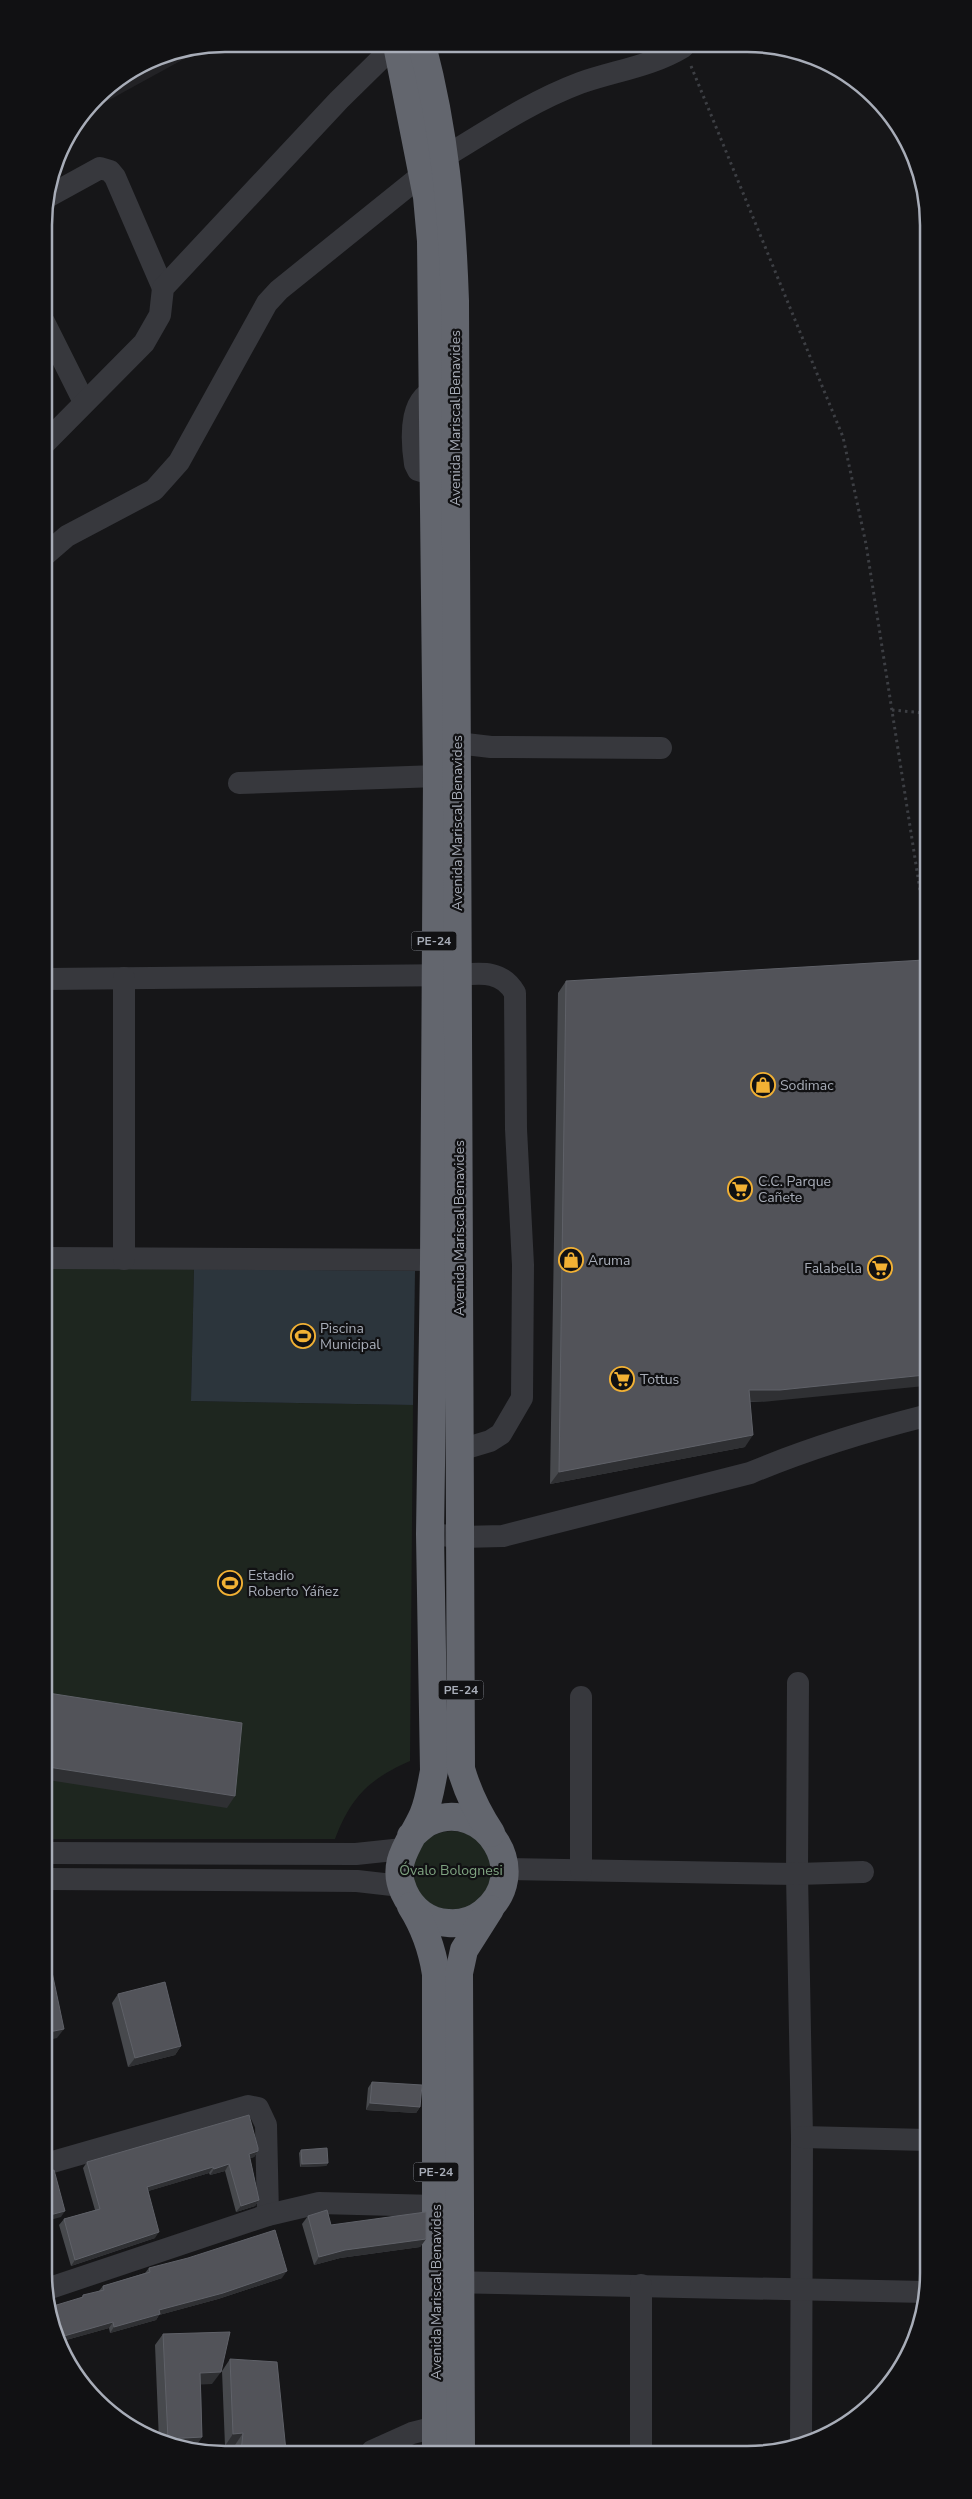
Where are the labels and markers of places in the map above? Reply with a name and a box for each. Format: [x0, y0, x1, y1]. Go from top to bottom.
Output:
shop icon: Sodimac [750, 1072, 776, 1098]
place label: Sodimac [780, 1076, 834, 1095]
place label: C.C. Parque Cañete [758, 1172, 831, 1207]
supermarket icon: C.C. Parque Cañete [727, 1176, 753, 1202]
shop icon: Aruma [558, 1247, 584, 1273]
place label: Aruma [588, 1251, 630, 1270]
supermarket icon: Falabella [867, 1255, 893, 1281]
place label: Falabella [804, 1259, 862, 1278]
place label: Piscina Municipal [320, 1319, 381, 1354]
sports icon: Piscina Municipal [290, 1323, 316, 1349]
supermarket icon: Tottus [609, 1366, 635, 1392]
place label: Tottus [640, 1370, 680, 1389]
place label: Estadio Roberto Yáñez [248, 1566, 339, 1601]
sports icon: Estadio Roberto Yáñez [217, 1570, 243, 1596]

